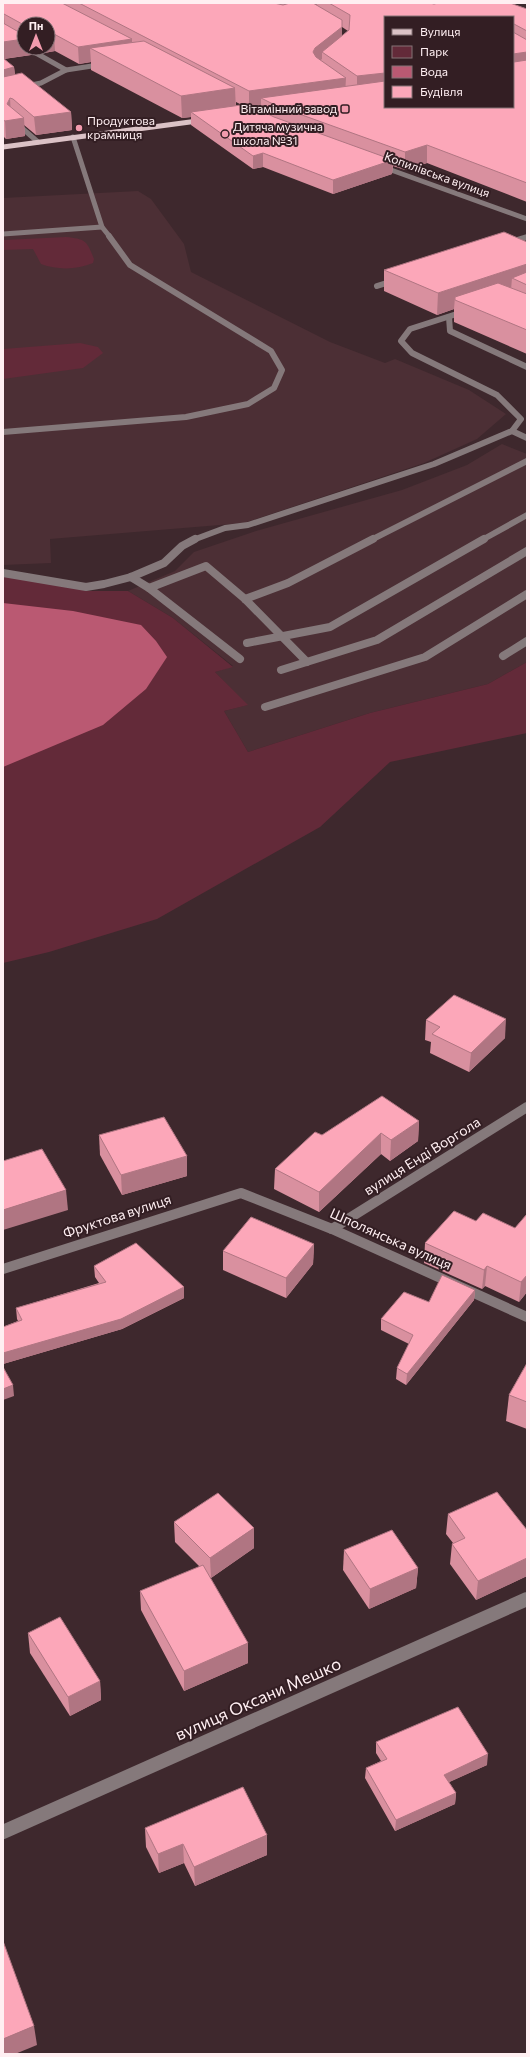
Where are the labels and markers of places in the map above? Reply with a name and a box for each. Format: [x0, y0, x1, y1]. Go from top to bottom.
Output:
place label: Вітамінний завод [240, 101, 337, 115]
marker: Вітамінний завод [340, 104, 350, 114]
place label: Продуктова крамниця [87, 113, 155, 141]
place label: Дитяча музична школа №31 [233, 119, 323, 147]
marker: Продуктова крамниця [74, 123, 84, 133]
marker: Дитяча музична школа №31 [220, 129, 230, 139]

